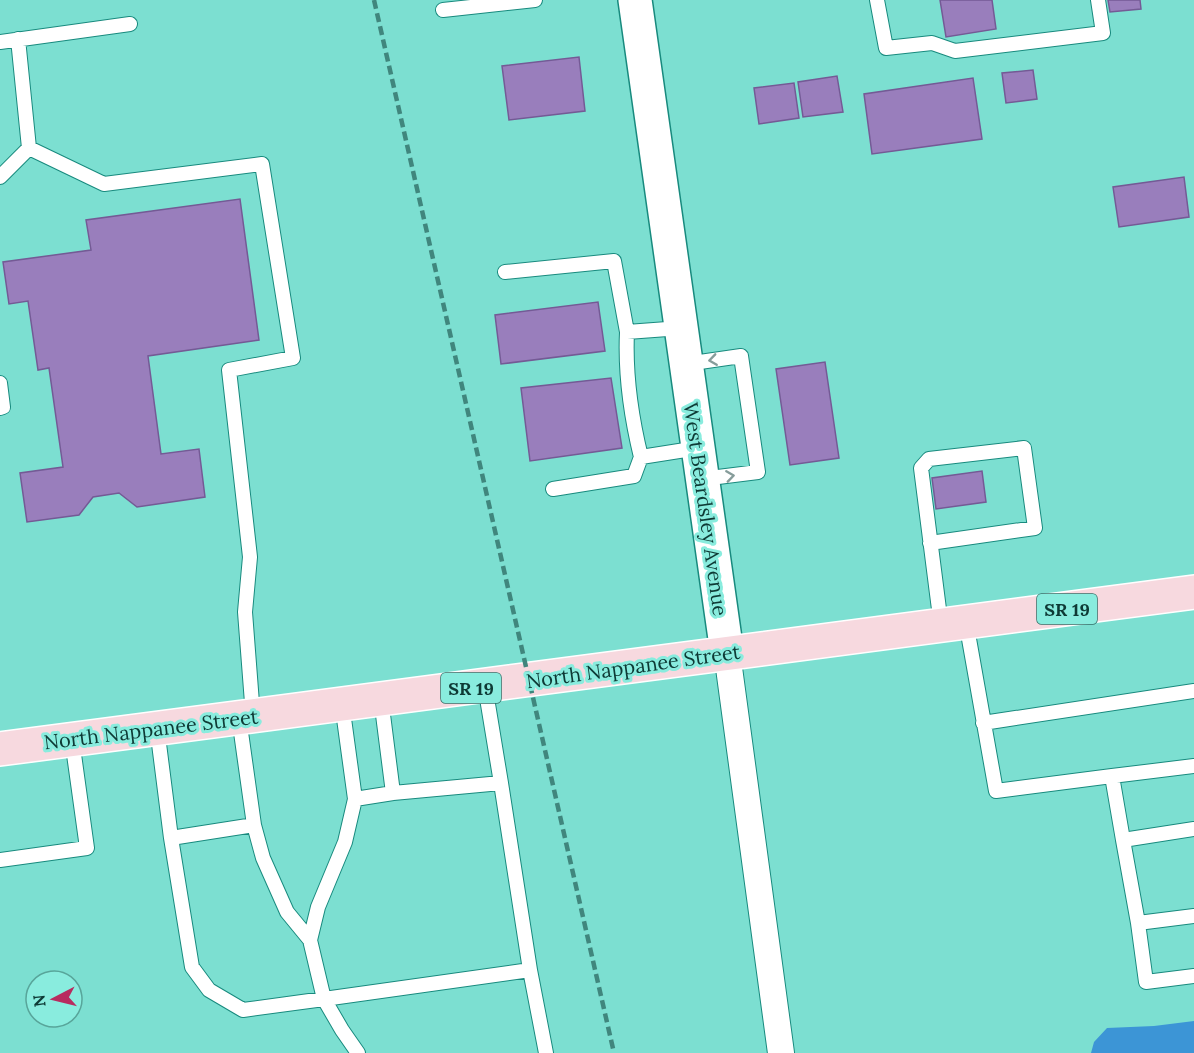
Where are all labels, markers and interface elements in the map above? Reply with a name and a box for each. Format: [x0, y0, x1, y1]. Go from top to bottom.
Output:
one-way arrow [709, 354, 718, 366]
street label: West Beardsley Avenue [679, 401, 733, 618]
one-way arrow [726, 470, 735, 482]
road number: SR 19 [1037, 594, 1097, 624]
street label: North Nappanee Street [524, 639, 742, 693]
road number: SR 19 [441, 673, 501, 703]
street label: North Nappanee Street [42, 703, 260, 755]
north arrow [24, 969, 84, 1029]
text: N [28, 993, 50, 1008]

